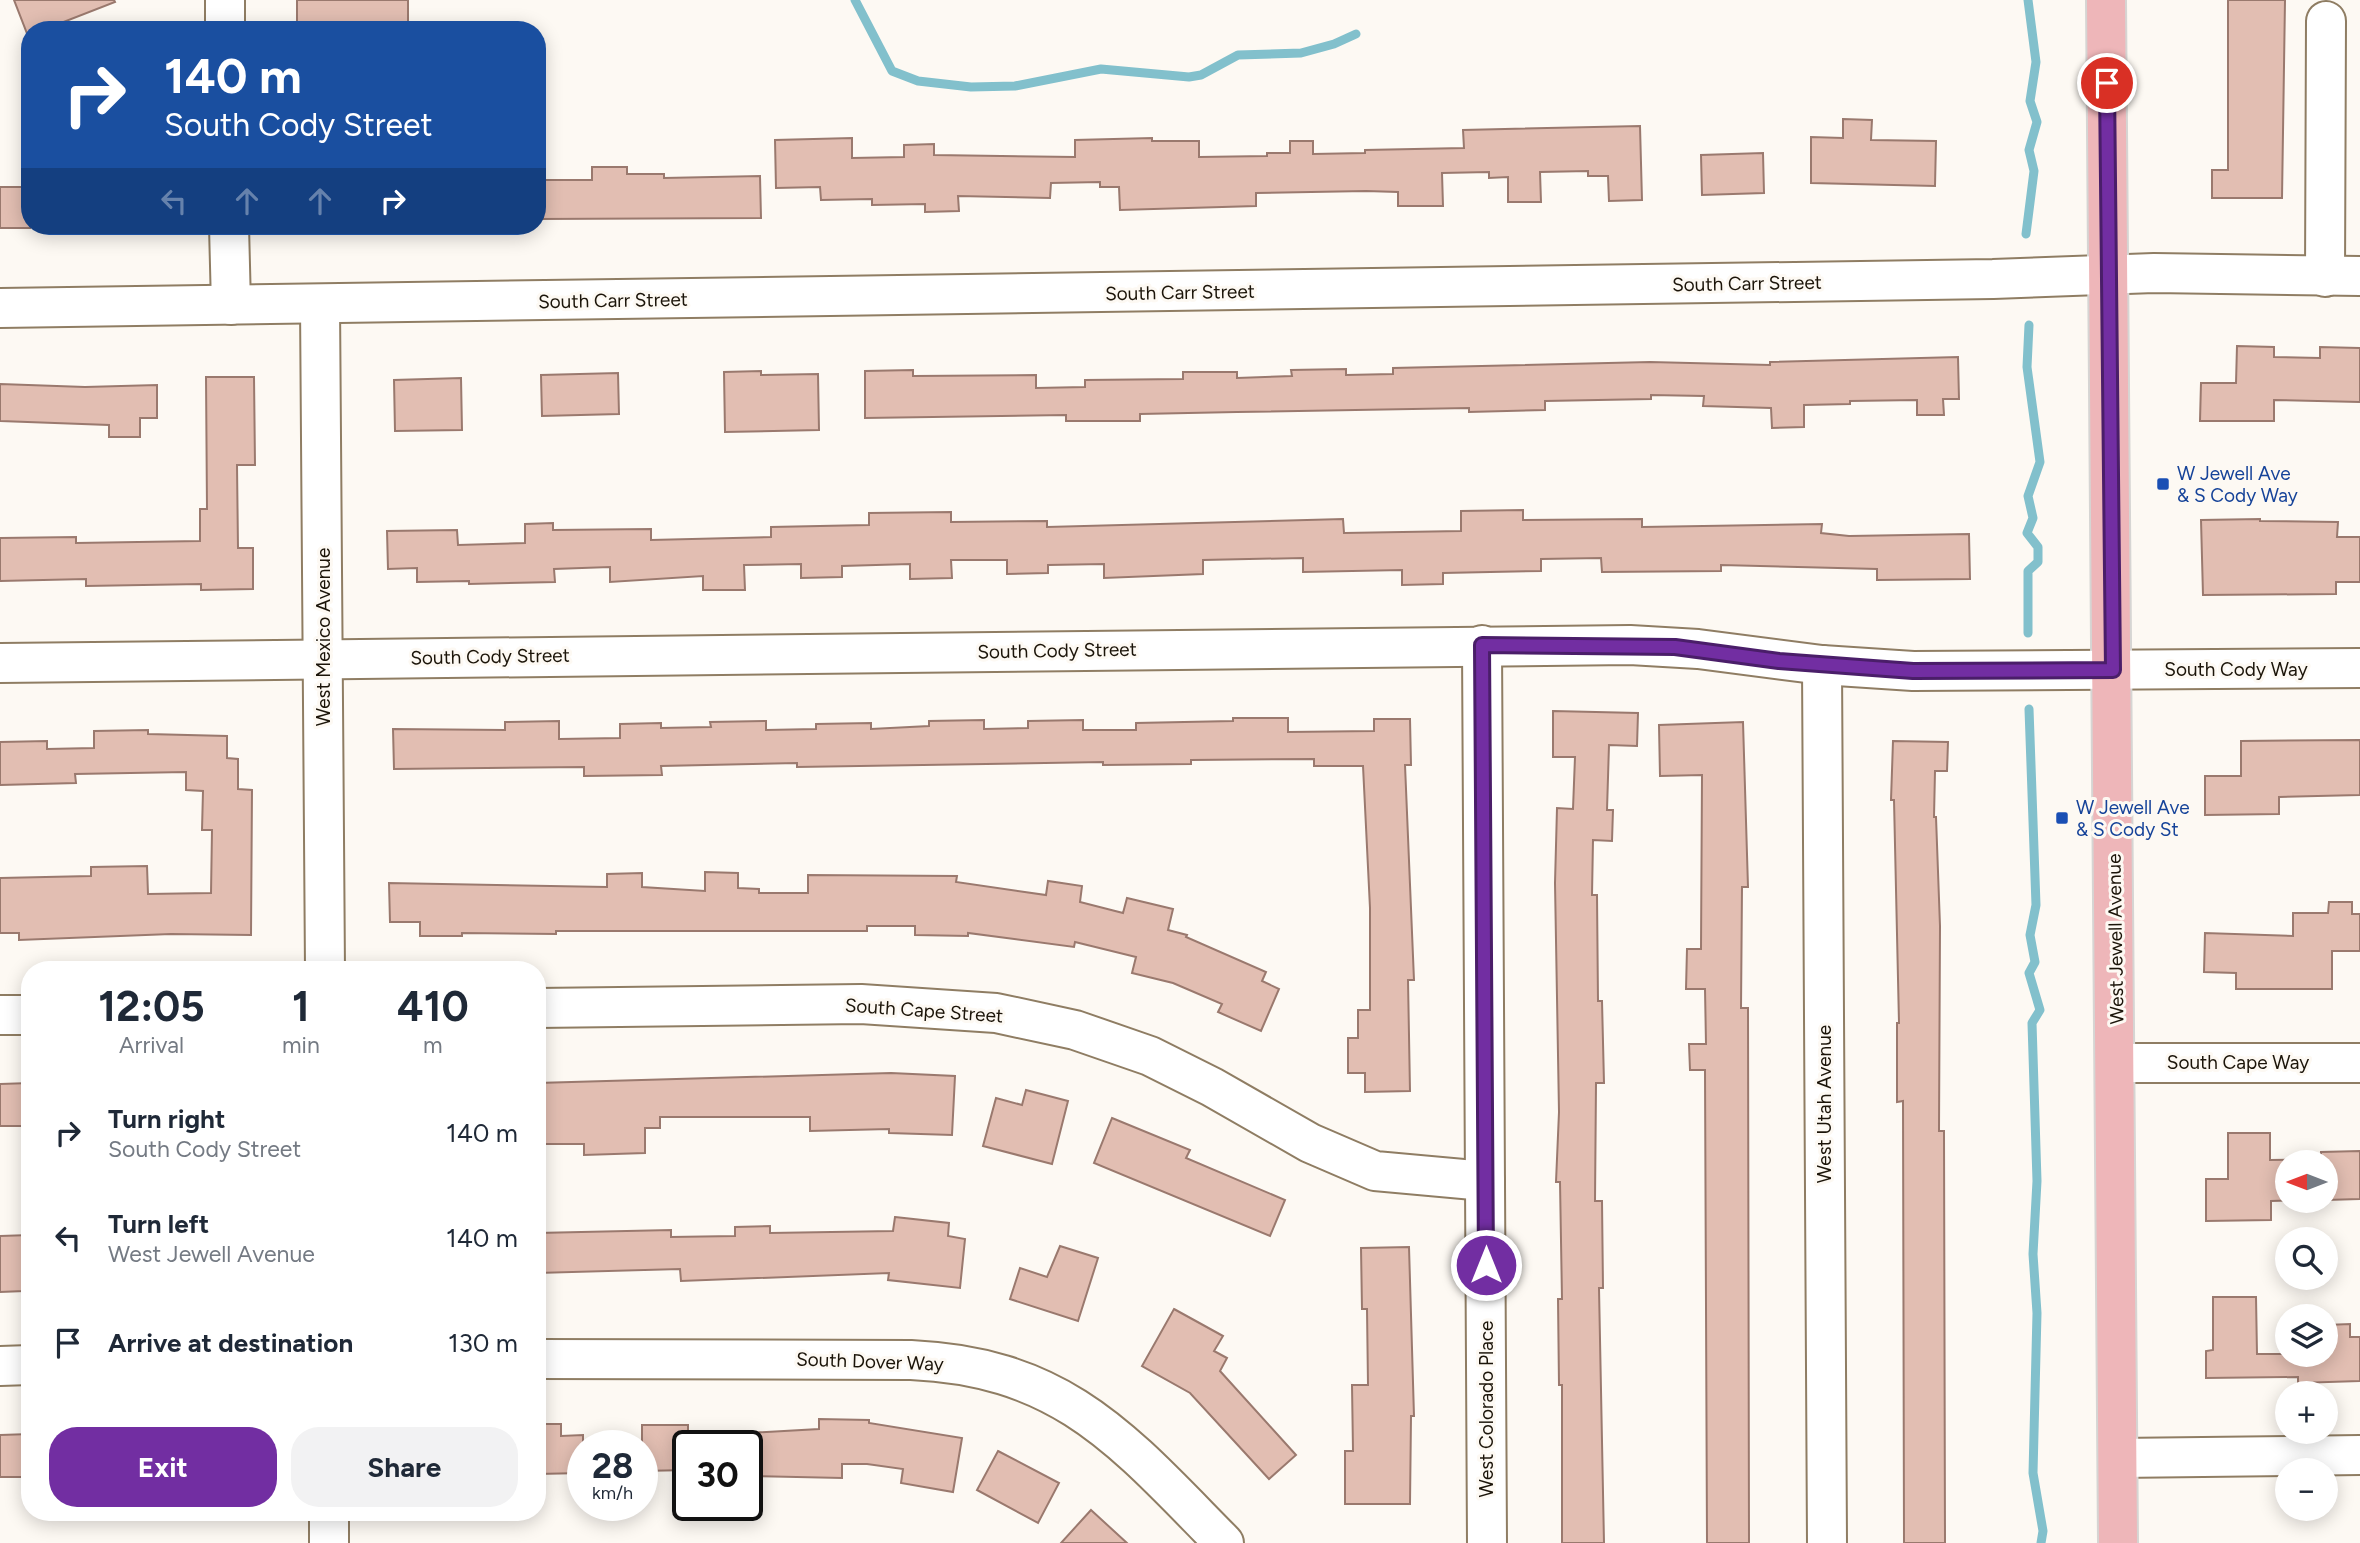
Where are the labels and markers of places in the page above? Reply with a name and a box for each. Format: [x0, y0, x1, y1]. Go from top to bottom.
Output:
pin [2077, 53, 2137, 113]
place label: W Jewell Ave & S Cody Way [2177, 462, 2298, 507]
marker: W Jewell Ave & S Cody Way [2155, 476, 2171, 492]
place label: W Jewell Ave & S Cody St [2076, 796, 2190, 841]
marker: W Jewell Ave & S Cody St [2054, 810, 2070, 826]

